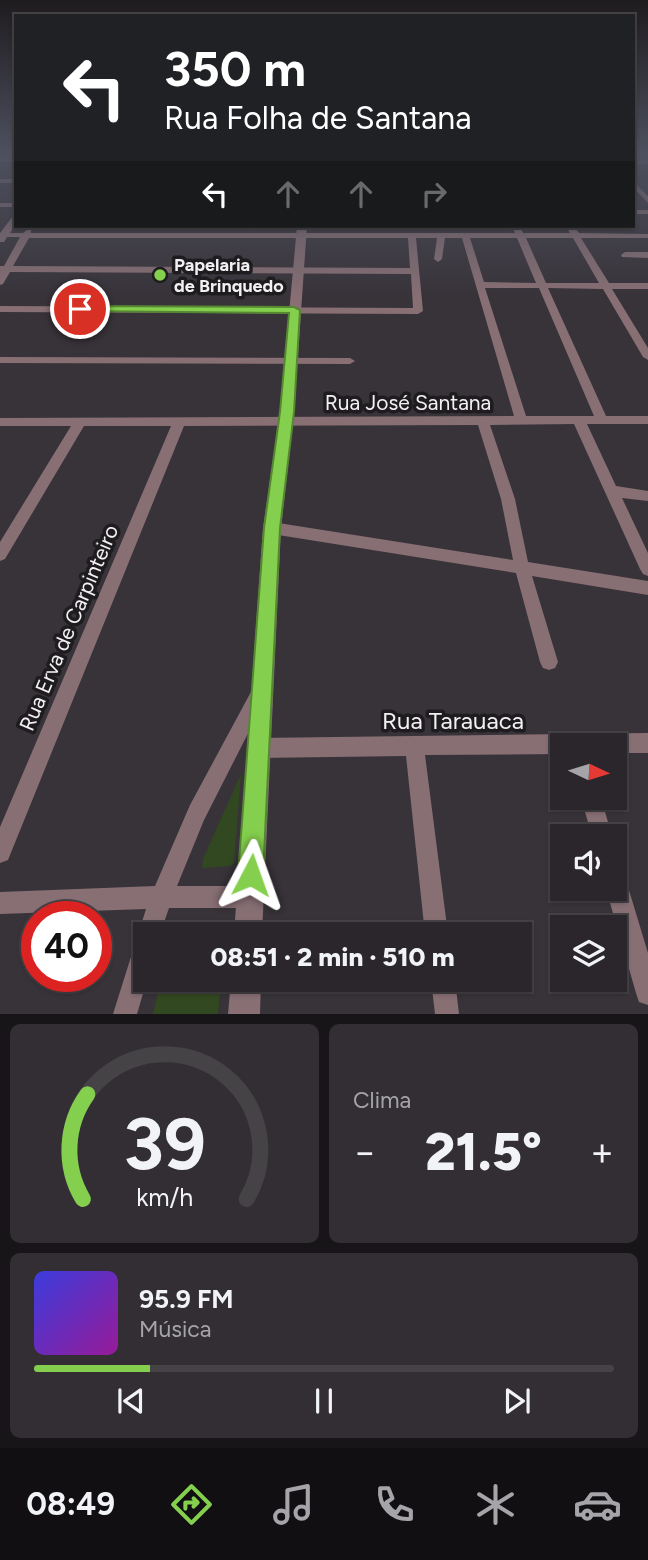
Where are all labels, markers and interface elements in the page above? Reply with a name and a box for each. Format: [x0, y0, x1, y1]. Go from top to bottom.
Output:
text: 350 m [164, 39, 306, 98]
icon: left [49, 42, 140, 133]
text: Rua Folha de Santana [164, 99, 471, 137]
icon: left [196, 175, 234, 213]
icon: ahead [269, 175, 307, 213]
icon: ahead [342, 175, 380, 213]
icon: right [415, 175, 453, 213]
place label: Papelaria de Brinquedo [174, 254, 284, 297]
marker: Papelaria de Brinquedo [152, 267, 168, 283]
pin [50, 279, 110, 339]
icon: arrive [61, 290, 99, 328]
street label: Rua José Santana [325, 390, 491, 415]
street label: Rua Erva de Carpinteiro [14, 521, 123, 735]
street label: Rua Tarauaca [382, 706, 524, 735]
north arrow [550, 733, 626, 810]
map controls [550, 733, 627, 992]
button: sound [550, 824, 627, 901]
position arrow [214, 838, 288, 912]
speed limit sign: 40 [21, 901, 112, 992]
button: layers [550, 915, 627, 992]
text: 08:51 · 2 min · 510 m [210, 941, 455, 973]
text: Clima [353, 1086, 411, 1114]
text: 39 [123, 1101, 206, 1188]
text: 21.5° [425, 1121, 542, 1183]
text: − [353, 1129, 377, 1175]
text: + [590, 1129, 614, 1175]
text: km/h [136, 1182, 193, 1212]
text: 95.9 FM [139, 1283, 234, 1315]
text: Música [139, 1315, 212, 1343]
icon: previous [112, 1382, 150, 1420]
icon: pause [305, 1382, 343, 1420]
icon: next [498, 1382, 536, 1420]
icon: directions [167, 1480, 216, 1529]
icon: music [269, 1480, 318, 1529]
icon: phone [370, 1480, 419, 1529]
icon: climate [471, 1480, 520, 1529]
icon: car [573, 1480, 622, 1529]
text: 08:49 [26, 1485, 115, 1523]

